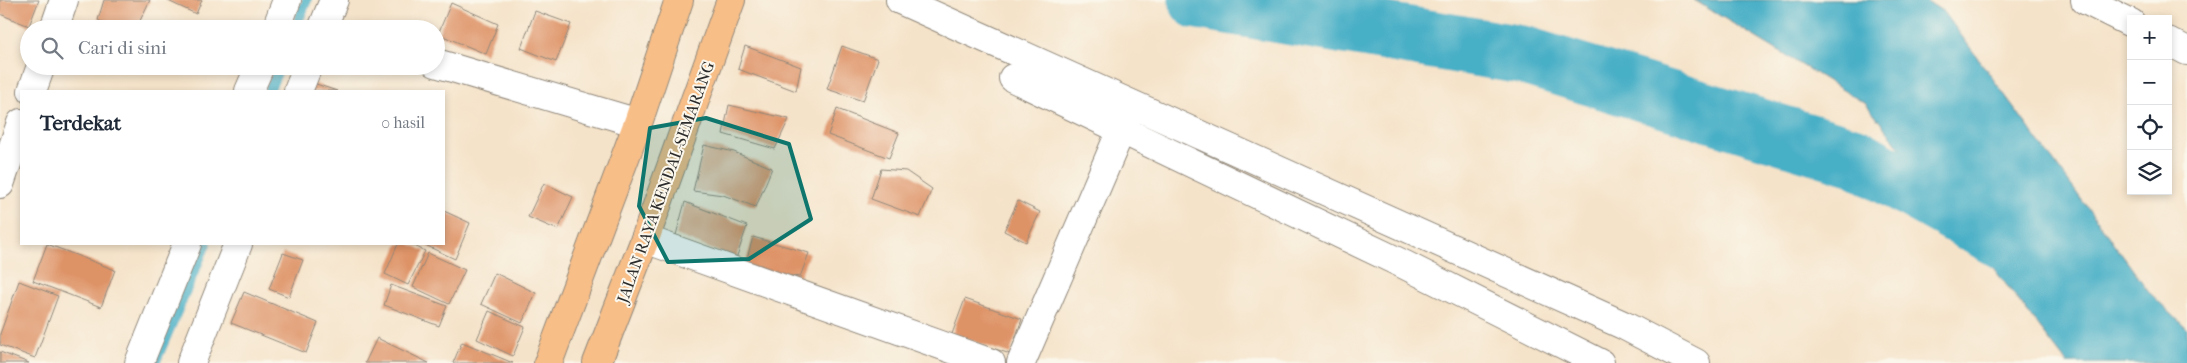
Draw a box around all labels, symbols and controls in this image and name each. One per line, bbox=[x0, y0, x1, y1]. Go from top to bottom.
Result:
map controls bbox=[2127, 15, 2172, 195]
button: + bbox=[2127, 15, 2172, 60]
search box bbox=[20, 20, 445, 75]
icon: search bbox=[38, 34, 66, 62]
text: Cari di sini bbox=[78, 37, 167, 59]
street label: JALAN RAYA KENDAL-SEMARANG bbox=[612, 59, 718, 307]
button: − bbox=[2127, 60, 2172, 105]
button: locate bbox=[2127, 105, 2172, 150]
text: Terdekat bbox=[40, 111, 121, 135]
text: 0 hasil bbox=[381, 113, 425, 132]
button: layers bbox=[2127, 150, 2172, 195]

